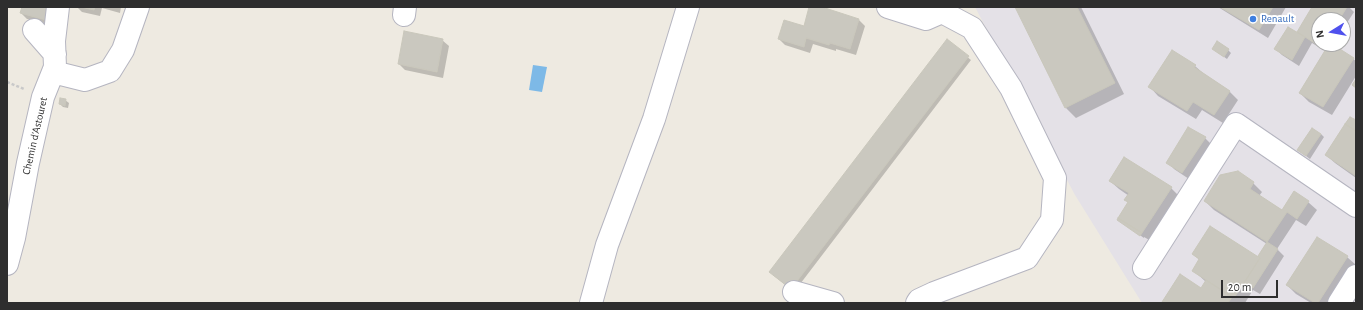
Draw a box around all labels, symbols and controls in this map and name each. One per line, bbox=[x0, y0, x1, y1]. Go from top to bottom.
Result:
place label: Renault bbox=[1261, 12, 1294, 26]
north arrow bbox=[1311, 12, 1351, 52]
marker: Renault bbox=[1248, 14, 1258, 24]
text: N bbox=[1314, 29, 1326, 39]
street label: Chemin d'Astouret bbox=[20, 96, 50, 176]
scale bar bbox=[1223, 272, 1280, 298]
text: 20 m bbox=[1228, 281, 1251, 293]

